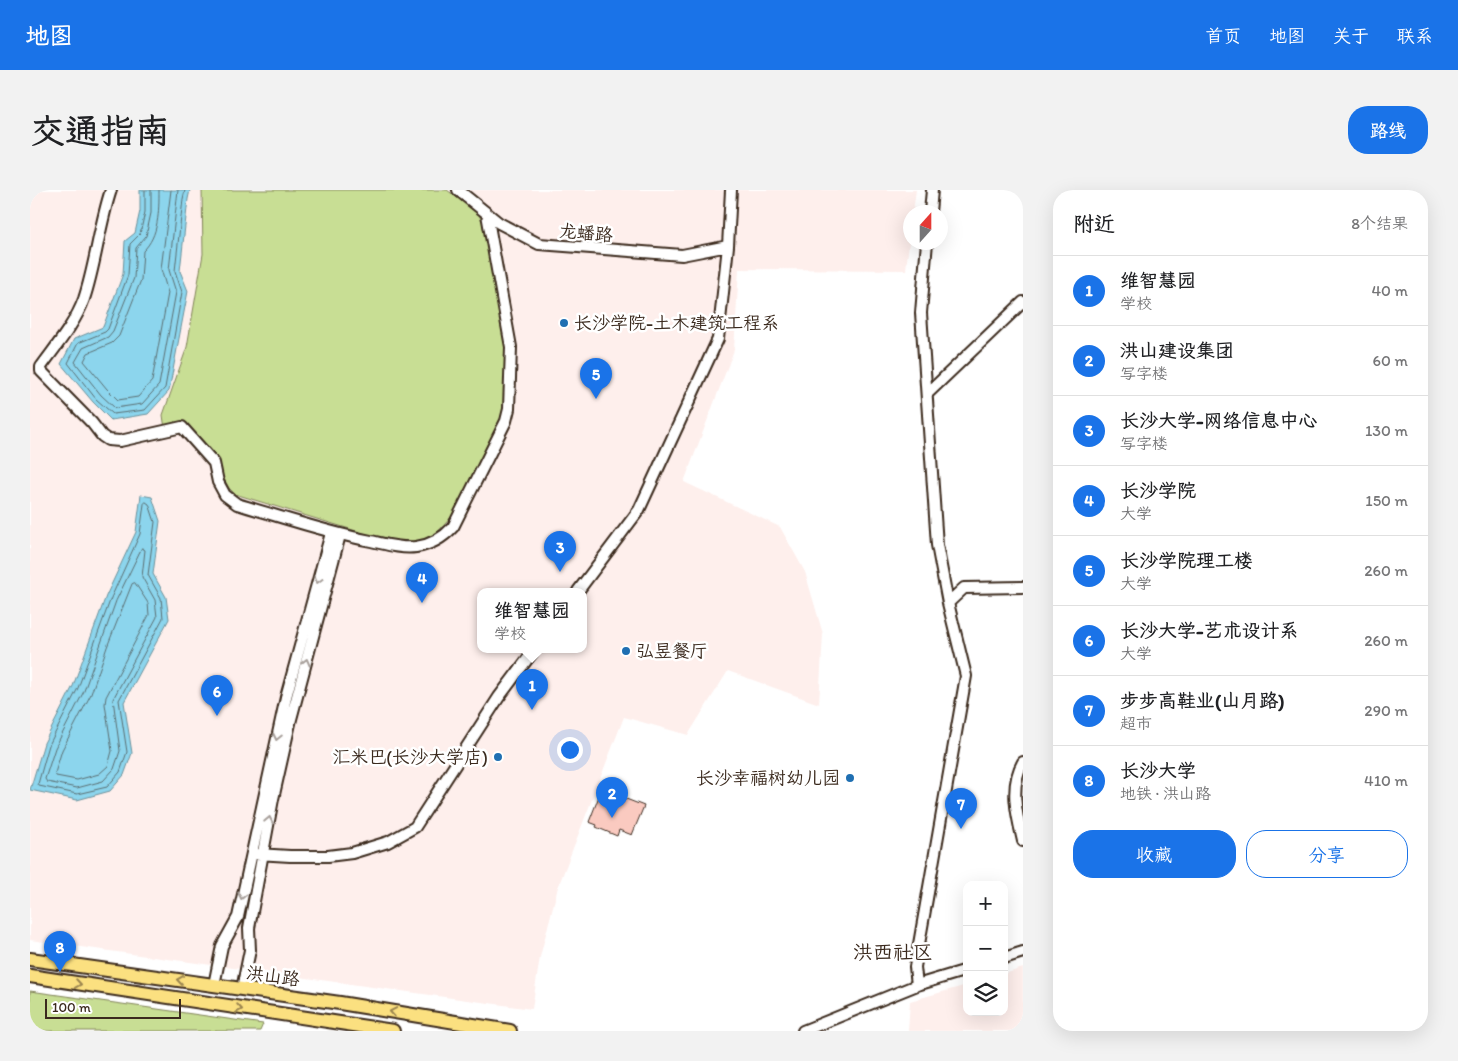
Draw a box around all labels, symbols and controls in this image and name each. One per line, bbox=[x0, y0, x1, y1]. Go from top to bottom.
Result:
text: 地图 bbox=[25, 21, 73, 50]
text: 首页 bbox=[1205, 25, 1241, 47]
text: 地图 bbox=[1269, 25, 1305, 47]
text: 关于 bbox=[1333, 25, 1369, 47]
text: 联系 bbox=[1397, 25, 1433, 47]
button: 路线 bbox=[1348, 106, 1428, 154]
text: 交通指南 bbox=[30, 110, 170, 152]
north arrow bbox=[903, 205, 948, 250]
text: 附近 bbox=[1073, 211, 1115, 236]
text: 8个结果 bbox=[1351, 214, 1408, 233]
street label: 龙蟠路 bbox=[558, 220, 614, 246]
text: 维智慧园 bbox=[1120, 269, 1196, 292]
text: 1 bbox=[1085, 281, 1093, 300]
text: 40 m bbox=[1371, 281, 1408, 300]
text: 学校 bbox=[1120, 294, 1152, 313]
place label: 长沙学院-土木建筑工程系 bbox=[574, 312, 779, 334]
marker: 长沙学院-土木建筑工程系 bbox=[558, 317, 570, 329]
text: 洪山建设集团 bbox=[1120, 339, 1234, 362]
text: 2 bbox=[1085, 351, 1093, 370]
text: 60 m bbox=[1373, 351, 1408, 370]
pin: 5 bbox=[580, 358, 612, 399]
text: 写字楼 bbox=[1120, 364, 1168, 383]
text: 长沙大学-网络信息中心 bbox=[1120, 409, 1318, 432]
text: 3 bbox=[1085, 421, 1093, 440]
text: 130 m bbox=[1365, 421, 1408, 440]
text: 写字楼 bbox=[1120, 434, 1168, 453]
text: 长沙学院 bbox=[1120, 479, 1196, 502]
text: 4 bbox=[1084, 491, 1094, 510]
text: 150 m bbox=[1365, 491, 1408, 510]
text: 大学 bbox=[1120, 504, 1152, 523]
pin: 3 bbox=[544, 531, 576, 572]
text: 长沙学院理工楼 bbox=[1120, 549, 1253, 572]
text: 5 bbox=[1085, 561, 1093, 580]
text: 260 m bbox=[1364, 561, 1408, 580]
pin: 4 bbox=[406, 562, 438, 603]
text: 大学 bbox=[1120, 574, 1152, 593]
one-way arrow bbox=[313, 575, 324, 584]
popup bbox=[477, 588, 587, 653]
text: 维智慧园 bbox=[494, 599, 570, 622]
text: 长沙大学-艺术设计系 bbox=[1120, 619, 1299, 642]
text: 学校 bbox=[494, 624, 526, 643]
text: 6 bbox=[1085, 631, 1093, 650]
text: 260 m bbox=[1364, 631, 1408, 650]
place label: 弘昱餐厅 bbox=[636, 640, 708, 662]
text: 大学 bbox=[1120, 644, 1152, 663]
marker: 弘昱餐厅 bbox=[620, 645, 632, 657]
one-way arrow bbox=[300, 658, 311, 667]
pin: 1 bbox=[516, 669, 548, 710]
pin: 6 bbox=[201, 675, 233, 716]
text: 步步高鞋业(山月路) bbox=[1120, 689, 1284, 712]
text: 7 bbox=[1085, 701, 1093, 720]
text: 290 m bbox=[1364, 701, 1408, 720]
text: 超市 bbox=[1120, 714, 1152, 733]
one-way arrow bbox=[272, 732, 283, 741]
your location bbox=[557, 737, 583, 763]
place label: 汇米巴(长沙大学店) bbox=[332, 746, 488, 768]
marker: 汇米巴(长沙大学店) bbox=[492, 751, 504, 763]
text: 长沙大学 bbox=[1120, 759, 1196, 782]
place label: 长沙幸福树幼儿园 bbox=[696, 767, 840, 789]
text: 8 bbox=[1085, 771, 1093, 790]
text: 410 m bbox=[1364, 771, 1408, 790]
marker: 长沙幸福树幼儿园 bbox=[844, 772, 856, 784]
pin: 2 bbox=[596, 777, 628, 818]
text: 地铁 · 洪山路 bbox=[1120, 784, 1211, 803]
pin: 7 bbox=[945, 788, 977, 829]
one-way arrow bbox=[264, 816, 274, 825]
button: 收藏 bbox=[1073, 830, 1236, 878]
button: 分享 bbox=[1246, 830, 1408, 878]
map controls bbox=[963, 881, 1008, 1016]
button: + bbox=[963, 881, 1008, 926]
one-way arrow bbox=[237, 891, 248, 900]
button: − bbox=[963, 926, 1008, 971]
pin: 8 bbox=[44, 931, 76, 972]
district label: 洪西社区 bbox=[853, 940, 933, 964]
street label: 洪山路 bbox=[245, 961, 301, 991]
button: layers bbox=[963, 971, 1008, 1016]
one-way arrow bbox=[176, 975, 184, 986]
one-way arrow bbox=[74, 978, 83, 988]
scale bar bbox=[45, 996, 181, 1019]
text: 100 m bbox=[52, 999, 91, 1016]
one-way arrow bbox=[234, 1003, 243, 1013]
one-way arrow bbox=[389, 1008, 397, 1018]

